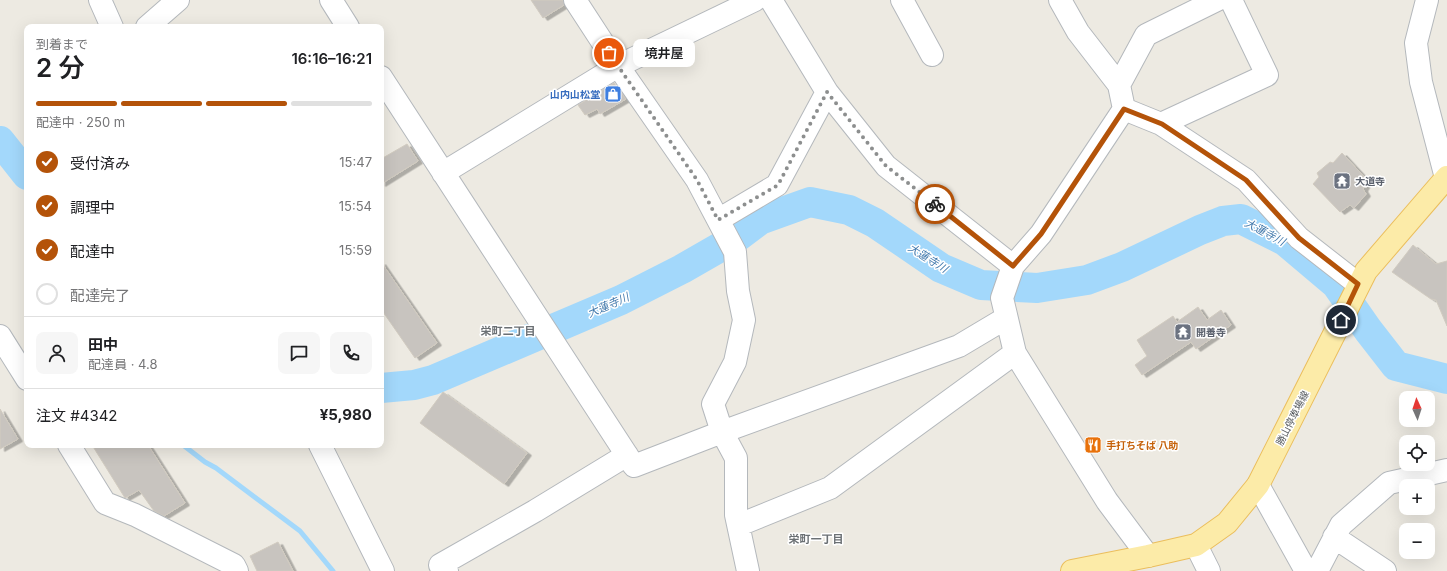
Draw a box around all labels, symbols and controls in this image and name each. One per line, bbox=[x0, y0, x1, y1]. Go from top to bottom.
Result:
text: 到着まで bbox=[36, 36, 88, 52]
pin bbox=[592, 36, 626, 70]
callout: 境井屋 bbox=[633, 39, 695, 67]
icon: bag bbox=[598, 42, 620, 64]
text: 境井屋 bbox=[644, 45, 684, 61]
text: 16:16–16:21 bbox=[291, 49, 372, 68]
text: 2 分 bbox=[36, 52, 85, 83]
shop icon: 山内山松堂 bbox=[603, 84, 623, 104]
place label: 山内山松堂 bbox=[550, 88, 600, 100]
text: 配達中 · 250 m bbox=[36, 114, 125, 130]
icon: check bbox=[36, 151, 58, 173]
text: 受付済み bbox=[70, 154, 130, 173]
text: 15:47 bbox=[339, 154, 372, 170]
temple icon: 大道寺 bbox=[1332, 171, 1352, 191]
place label: 大道寺 bbox=[1355, 175, 1385, 187]
courier bbox=[915, 184, 955, 224]
icon: bike bbox=[924, 193, 946, 215]
icon: check bbox=[36, 195, 58, 217]
text: 調理中 bbox=[70, 198, 115, 217]
text: 15:54 bbox=[339, 198, 372, 214]
water label: 大蓮寺川 bbox=[1242, 215, 1289, 249]
icon: check bbox=[36, 239, 58, 261]
water label: 大蓮寺川 bbox=[906, 240, 951, 276]
text: 配達中 bbox=[70, 242, 115, 261]
text: 15:59 bbox=[339, 242, 372, 258]
text: 配達完了 bbox=[70, 286, 130, 305]
water label: 大蓮寺川 bbox=[585, 289, 632, 320]
pin bbox=[1324, 303, 1358, 337]
icon: home bbox=[1330, 309, 1352, 331]
temple icon: 開善寺 bbox=[1173, 322, 1193, 342]
district label: 栄町二丁目 bbox=[481, 324, 536, 338]
place label: 開善寺 bbox=[1196, 326, 1226, 338]
button: person bbox=[36, 332, 78, 374]
button: chat bbox=[278, 332, 320, 374]
button: phone bbox=[330, 332, 372, 374]
text: 田中 bbox=[88, 335, 118, 354]
text: 配達員 · 4.8 bbox=[88, 356, 158, 372]
street label: 勝山停車場線 bbox=[1273, 389, 1311, 447]
north arrow bbox=[1399, 391, 1435, 427]
map controls bbox=[1399, 391, 1435, 559]
text: ¥5,980 bbox=[320, 405, 372, 424]
text: 注文 #4342 bbox=[36, 406, 118, 425]
restaurant icon: 手打ちそば 八助 bbox=[1083, 435, 1103, 455]
button: locate bbox=[1399, 435, 1435, 471]
place label: 手打ちそば 八助 bbox=[1106, 439, 1178, 451]
button: + bbox=[1399, 479, 1435, 515]
button: − bbox=[1399, 523, 1435, 559]
district label: 栄町一丁目 bbox=[789, 532, 844, 546]

